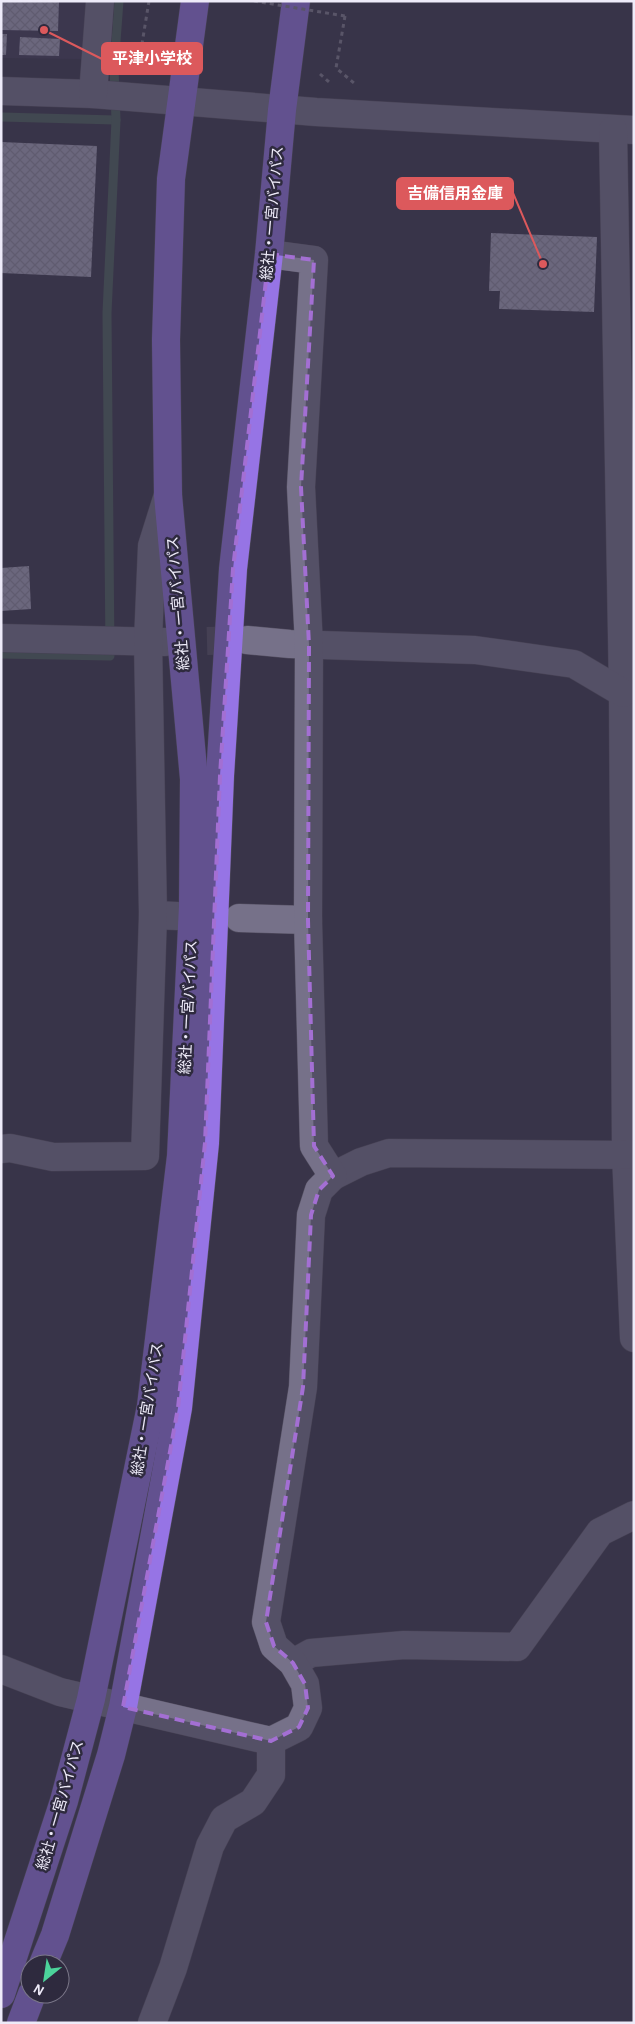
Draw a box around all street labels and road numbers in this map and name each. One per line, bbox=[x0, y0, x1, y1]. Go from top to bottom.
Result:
street label: 総社・一宮バイパス bbox=[258, 145, 286, 281]
street label: 総社・一宮バイパス bbox=[164, 535, 192, 671]
street label: 総社・一宮バイパス bbox=[176, 939, 200, 1075]
street label: 総社・一宮バイパス bbox=[129, 1341, 165, 1477]
street label: 総社・一宮バイパス bbox=[34, 1738, 86, 1872]

